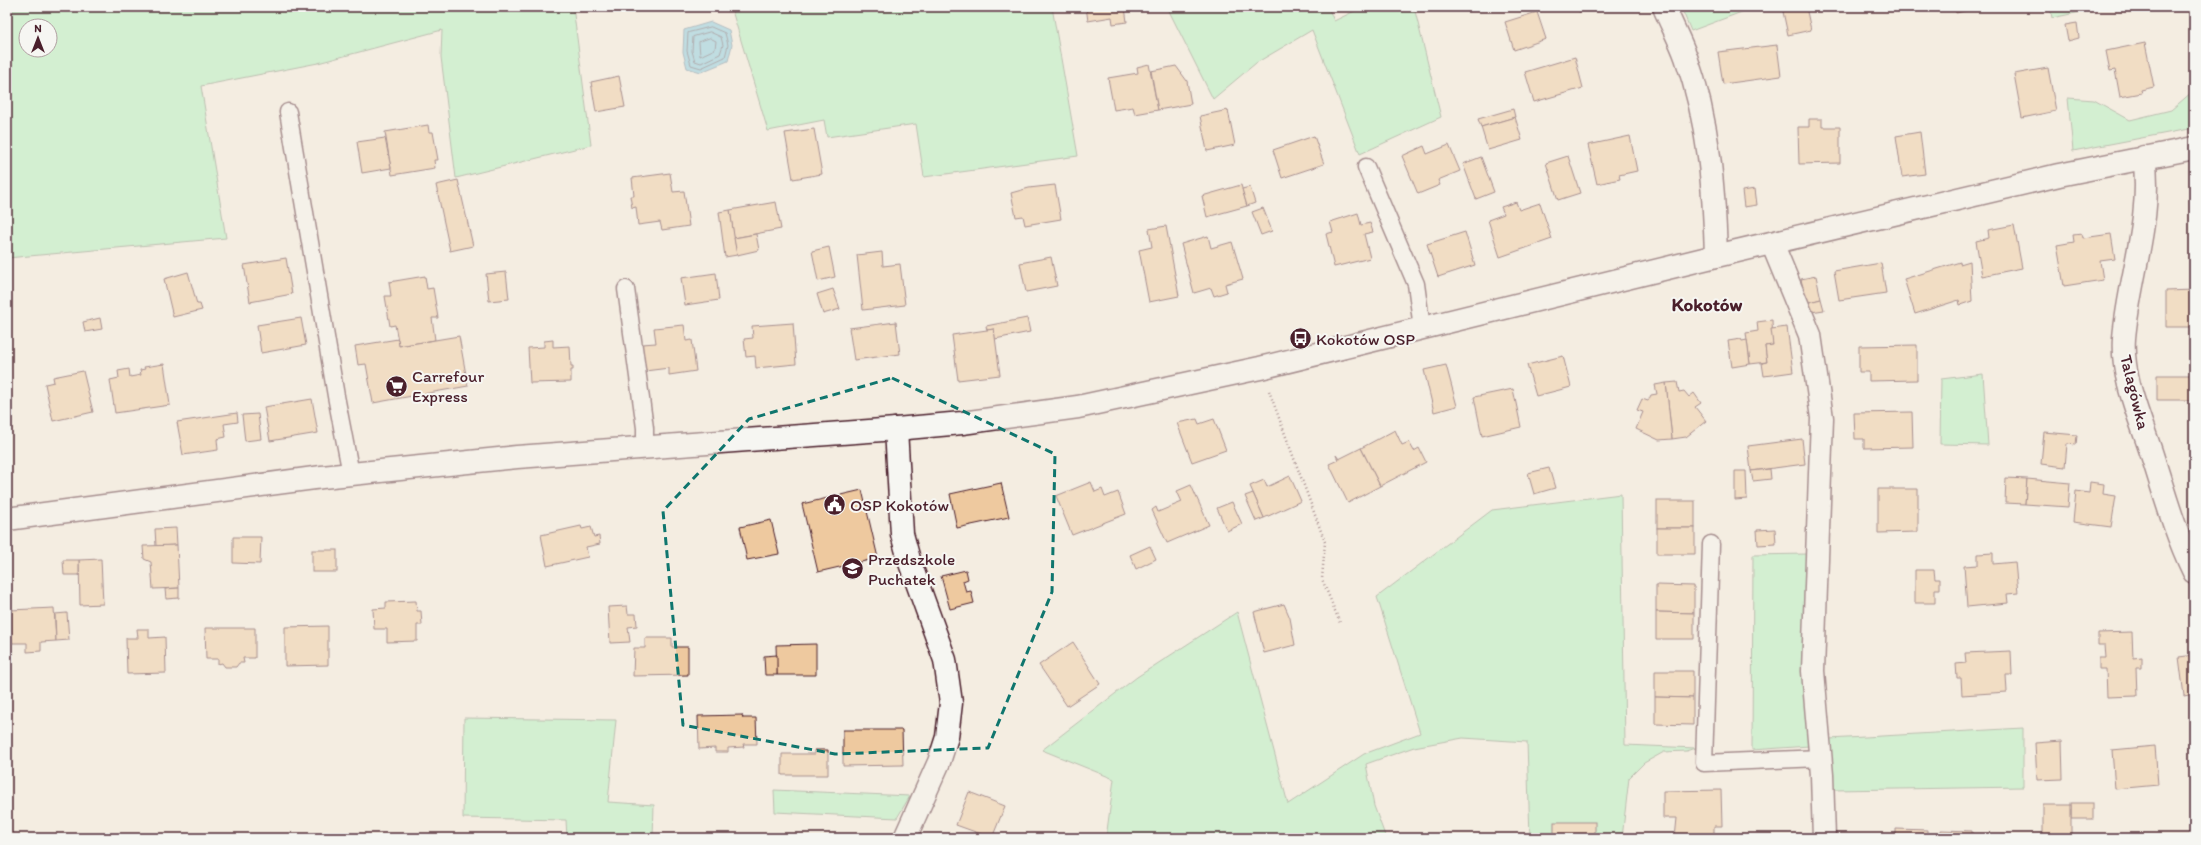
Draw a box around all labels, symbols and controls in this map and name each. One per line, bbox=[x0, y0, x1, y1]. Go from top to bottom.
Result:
north arrow bbox=[18, 18, 58, 58]
text: N bbox=[34, 22, 42, 35]
district label: Kokotów bbox=[1671, 293, 1743, 316]
bus stop icon: Kokotów OSP bbox=[1287, 326, 1313, 352]
place label: Kokotów OSP bbox=[1316, 329, 1415, 349]
street label: Talagówka bbox=[2116, 353, 2154, 432]
place label: Carrefour Express bbox=[412, 366, 485, 406]
supermarket icon: Carrefour Express bbox=[383, 373, 409, 399]
public building icon: OSP Kokotów bbox=[821, 492, 847, 518]
place label: OSP Kokotów bbox=[850, 495, 949, 515]
place label: Przedszkole Puchatek bbox=[868, 549, 955, 589]
school or university icon: Przedszkole Puchatek bbox=[840, 556, 866, 582]

